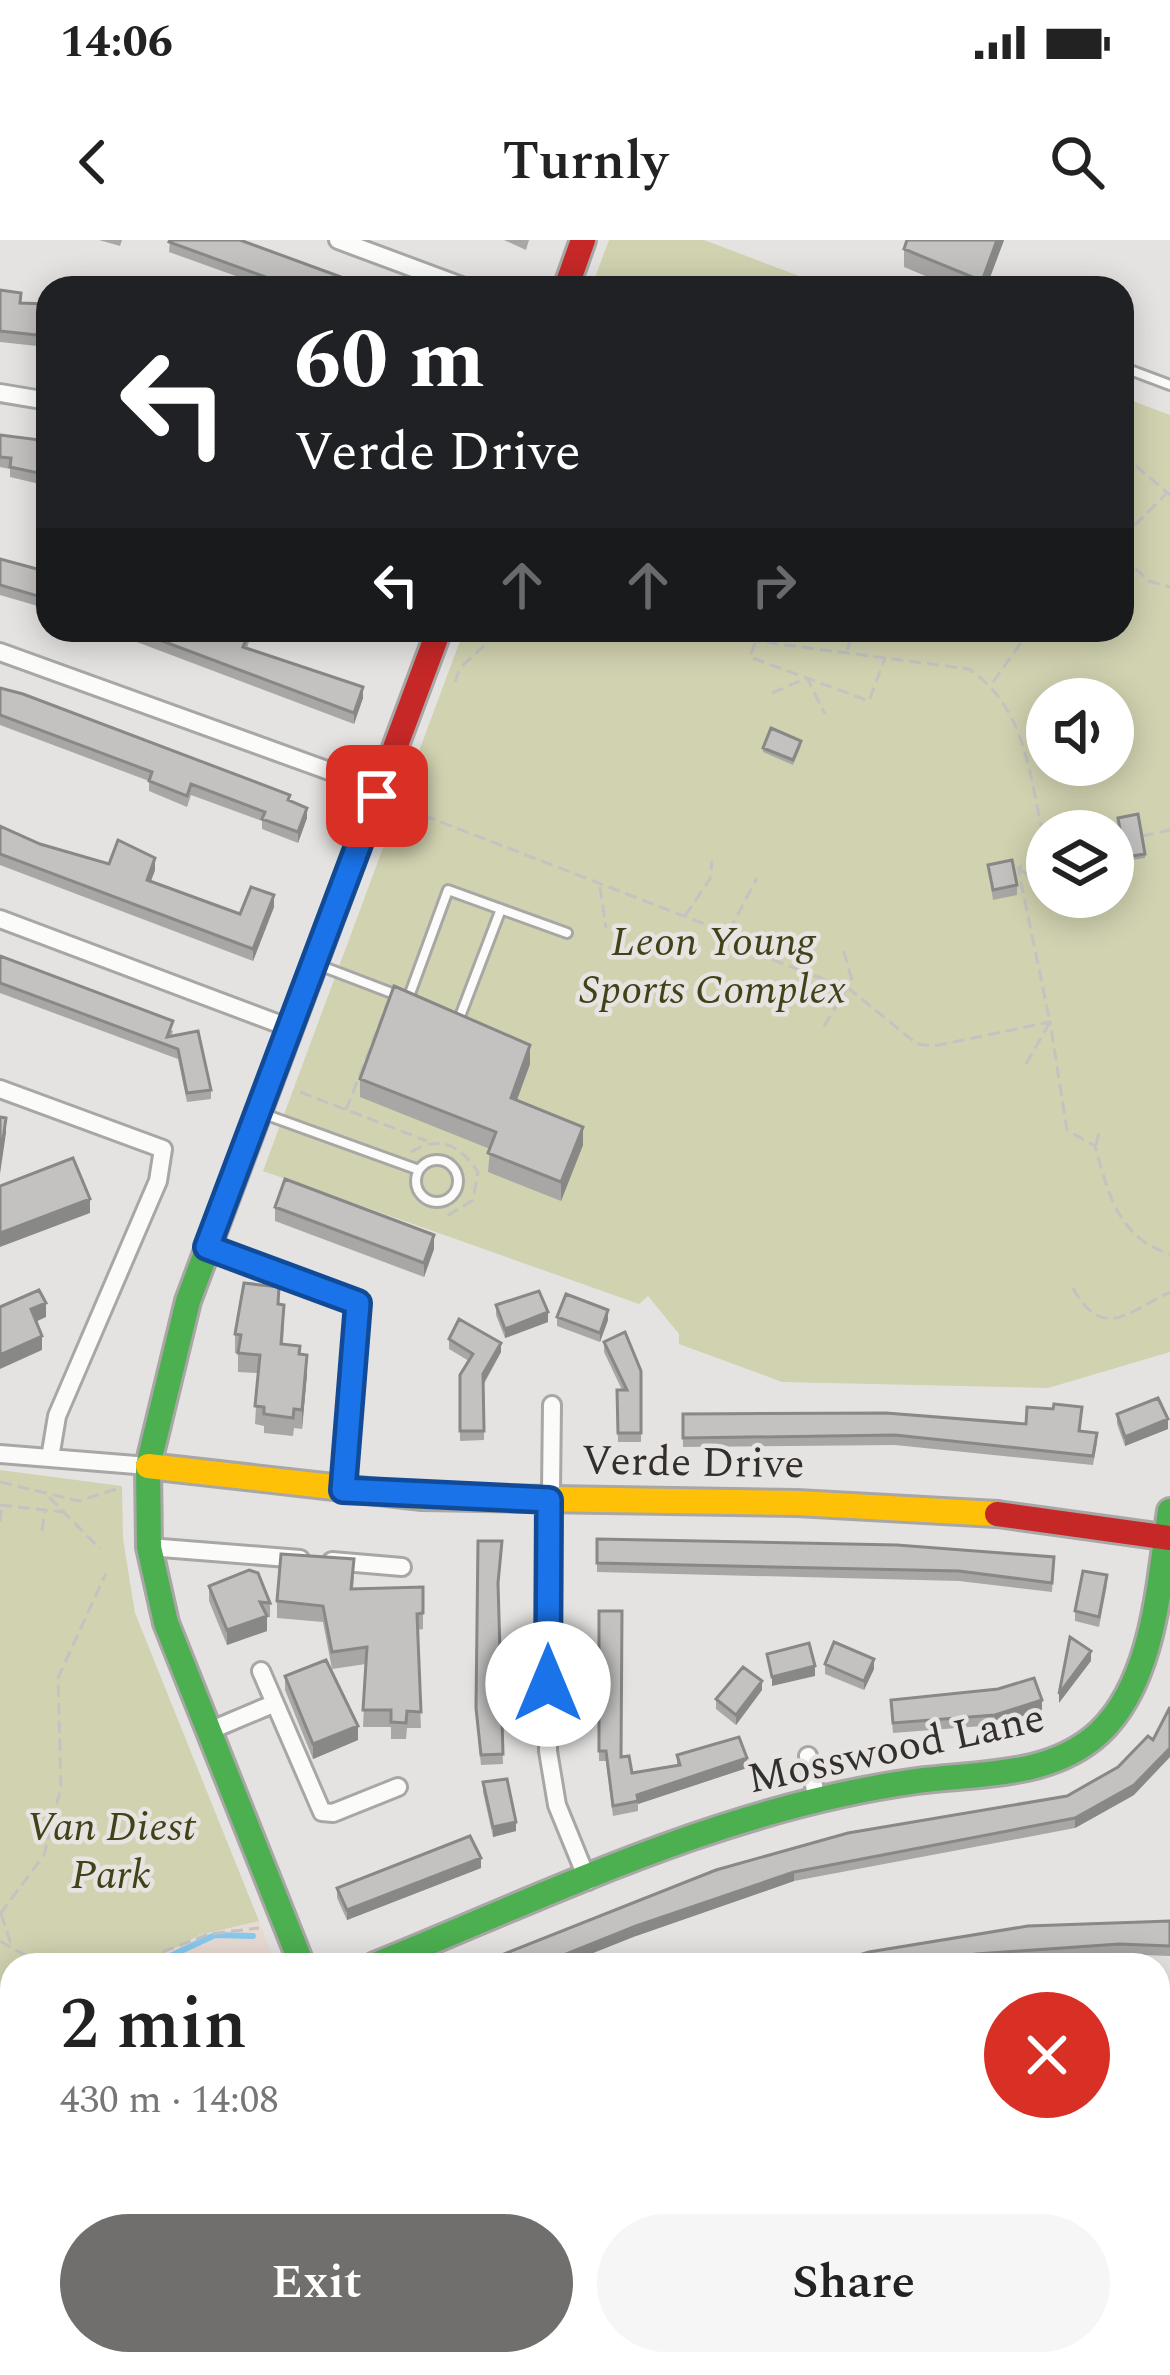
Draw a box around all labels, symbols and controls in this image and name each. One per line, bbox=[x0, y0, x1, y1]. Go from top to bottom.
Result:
text: 14:06 bbox=[60, 8, 173, 77]
text: Turnly bbox=[502, 121, 668, 203]
icon: back bbox=[60, 129, 126, 195]
icon: search bbox=[1044, 129, 1110, 195]
text: 60 m bbox=[294, 297, 485, 425]
icon: left bbox=[96, 324, 252, 480]
text: Verde Drive bbox=[294, 412, 581, 494]
icon: left bbox=[363, 552, 429, 618]
icon: ahead bbox=[489, 552, 555, 618]
icon: ahead bbox=[615, 552, 681, 618]
icon: right bbox=[741, 552, 807, 618]
map controls bbox=[1026, 678, 1134, 918]
button: sound bbox=[1026, 678, 1134, 786]
pin bbox=[326, 745, 428, 847]
icon: arrive bbox=[344, 763, 410, 829]
button: layers bbox=[1026, 810, 1134, 918]
park label: Leon Young Sports Complex bbox=[580, 911, 846, 1022]
street label: Verde Drive bbox=[581, 1430, 805, 1496]
position arrow bbox=[485, 1621, 611, 1747]
street label: Mosswood Lane bbox=[742, 1687, 1050, 1811]
park label: Van Diest Park bbox=[26, 1796, 196, 1907]
text: 2 min bbox=[60, 1971, 247, 2080]
button: close bbox=[984, 1992, 1110, 2118]
text: 430 m · 14:08 bbox=[60, 2071, 279, 2130]
button: Exit bbox=[60, 2214, 573, 2352]
button: Share bbox=[597, 2214, 1110, 2352]

